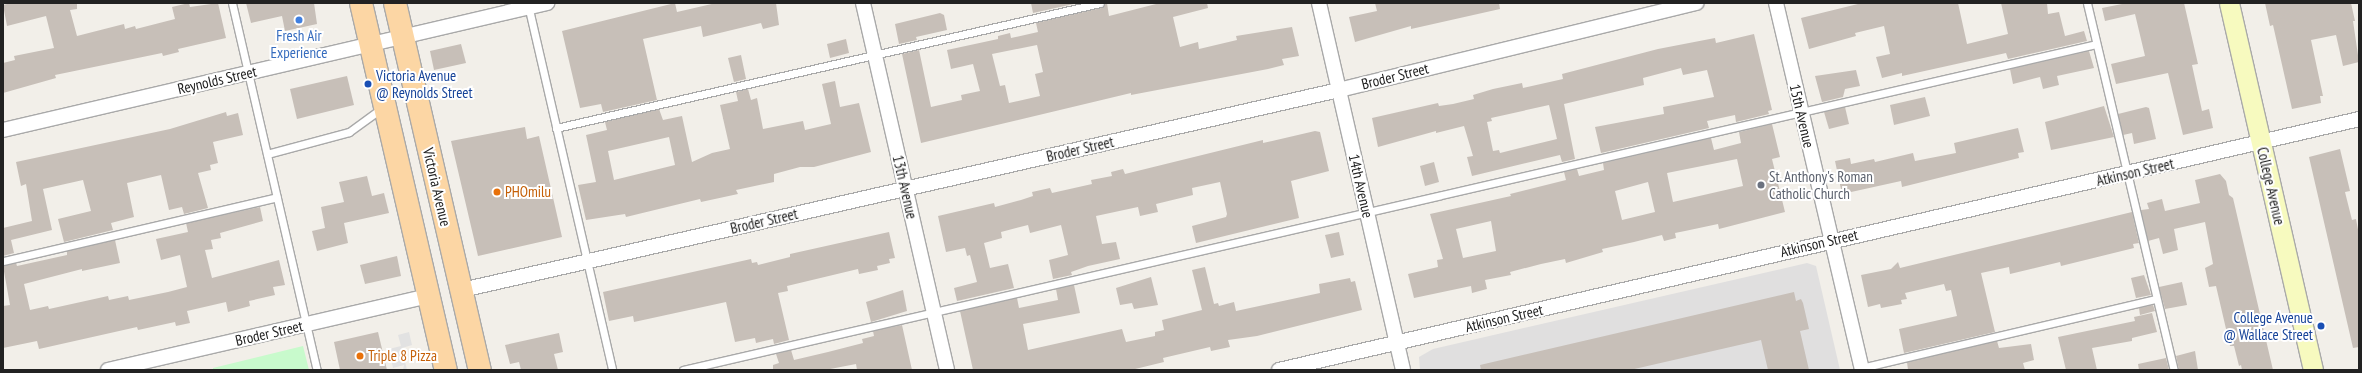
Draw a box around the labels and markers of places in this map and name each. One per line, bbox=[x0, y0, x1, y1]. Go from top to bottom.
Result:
marker: Fresh Air Experience bbox=[294, 15, 304, 25]
place label: Fresh Air Experience bbox=[271, 26, 327, 61]
place label: Victoria Avenue @ Reynolds Street bbox=[376, 66, 473, 101]
marker: Victoria Avenue @ Reynolds Street bbox=[363, 79, 373, 89]
place label: St. Anthony's Roman Catholic Church bbox=[1769, 167, 1874, 202]
marker: St. Anthony's Roman Catholic Church bbox=[1756, 180, 1766, 190]
place label: PHOmilu bbox=[505, 183, 551, 201]
marker: PHOmilu bbox=[492, 187, 502, 197]
place label: College Avenue @ Wallace Street bbox=[2223, 308, 2313, 343]
marker: College Avenue @ Wallace Street bbox=[2316, 321, 2326, 331]
place label: Triple 8 Pizza bbox=[368, 347, 437, 365]
marker: Triple 8 Pizza bbox=[355, 351, 365, 361]

